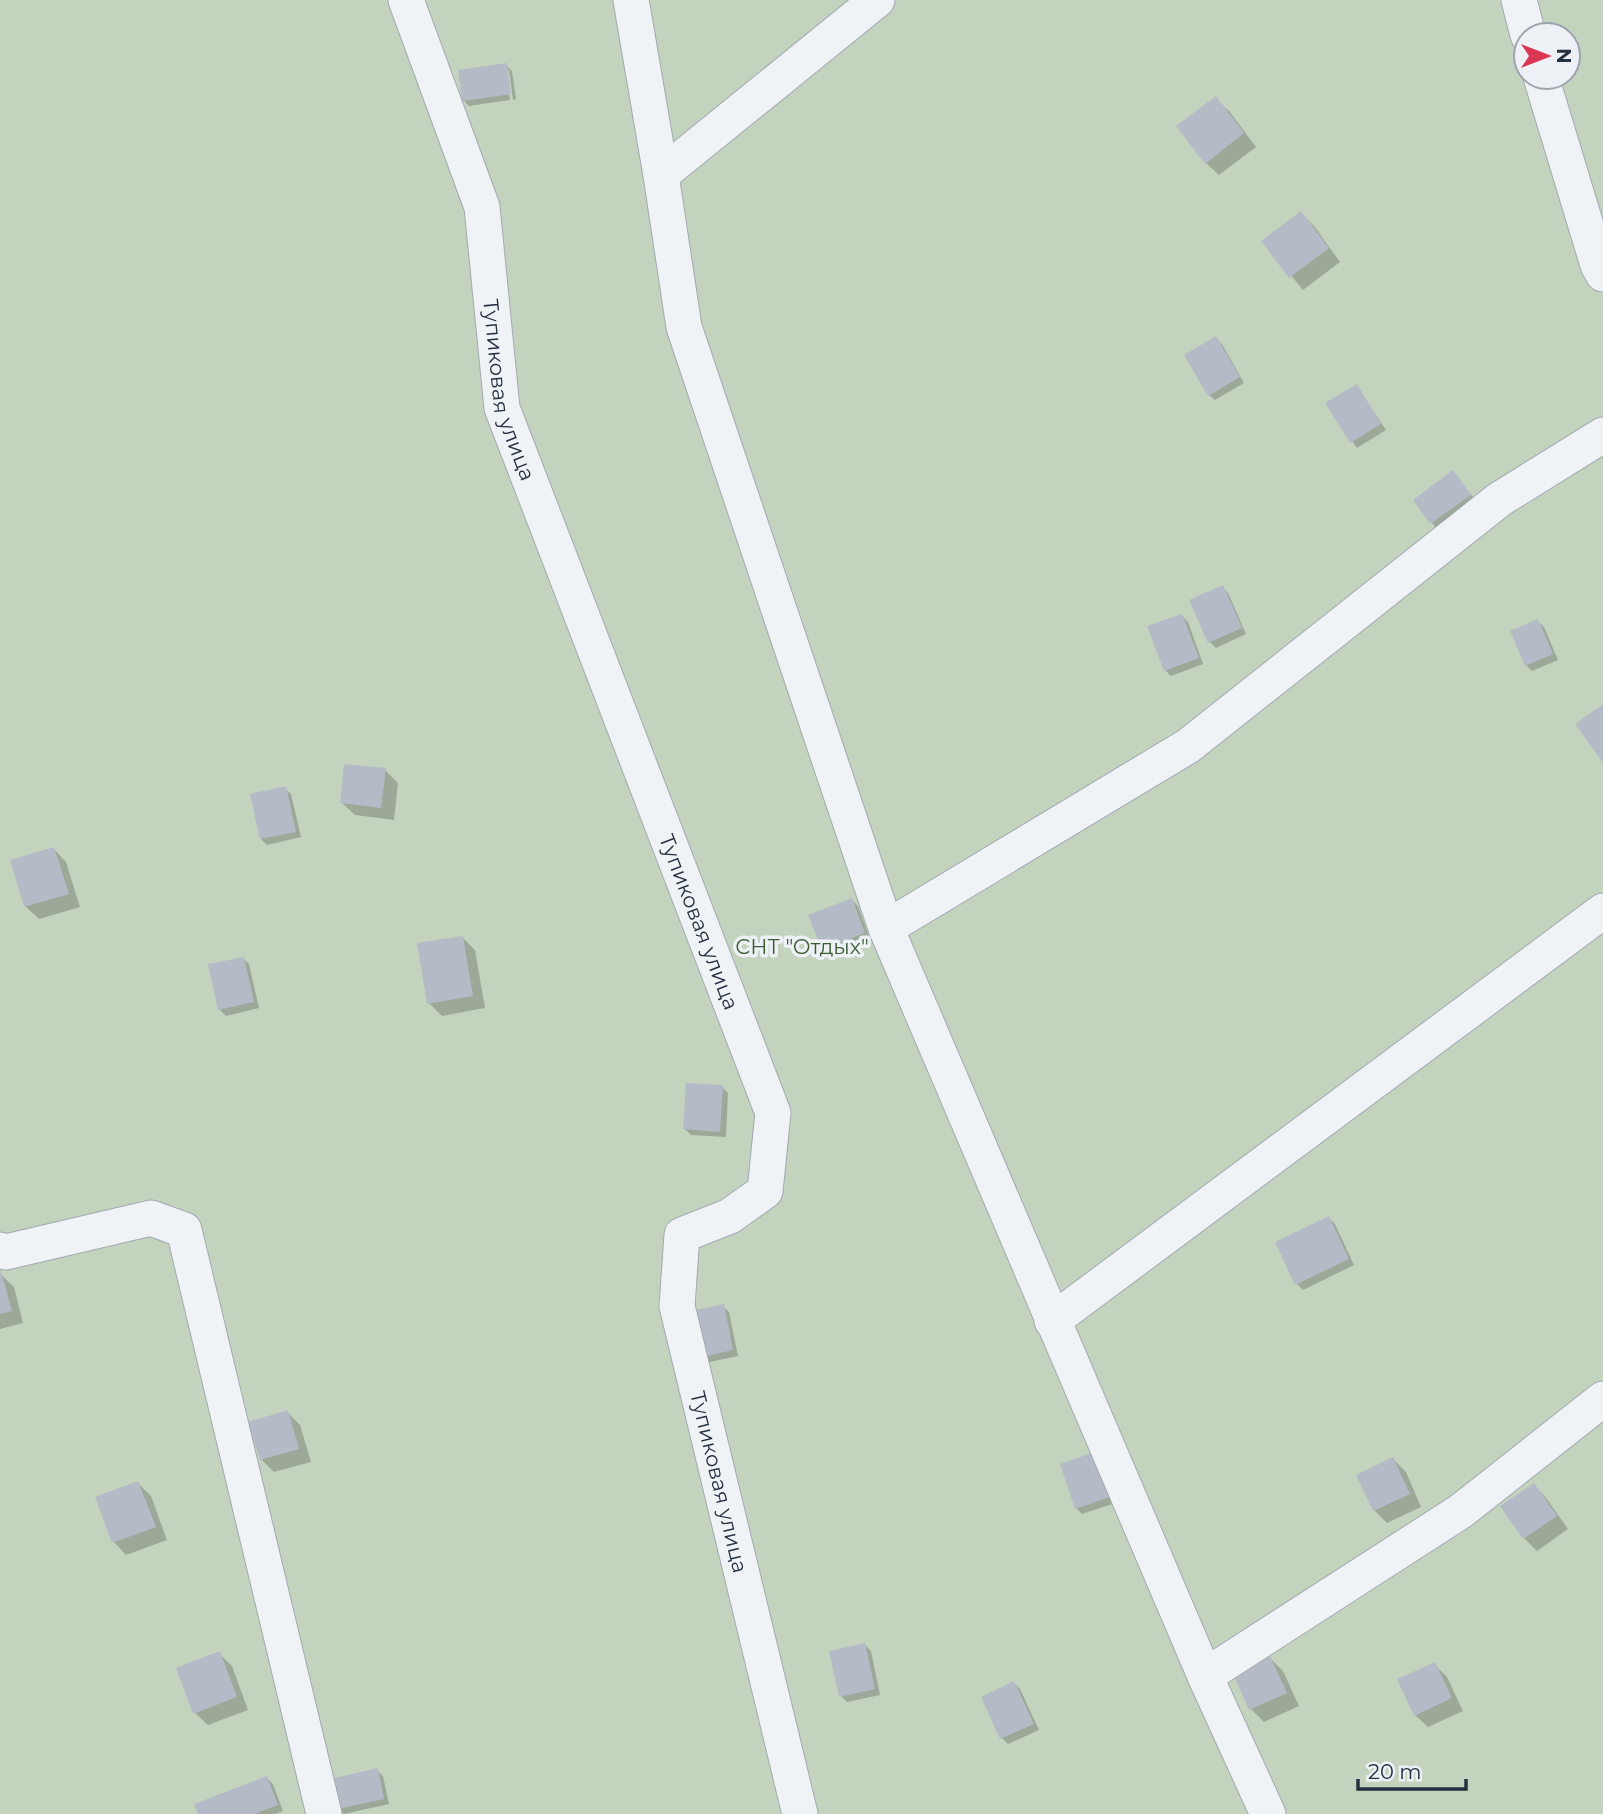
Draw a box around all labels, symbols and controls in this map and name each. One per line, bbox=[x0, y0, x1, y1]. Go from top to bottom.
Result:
north arrow bbox=[1512, 21, 1582, 91]
text: N bbox=[1552, 48, 1575, 64]
street label: Тупиковая улица bbox=[479, 298, 541, 484]
street label: Тупиковая улица bbox=[654, 831, 745, 1013]
park label: СНТ "Отдых" bbox=[735, 934, 869, 959]
street label: Тупиковая улица bbox=[686, 1389, 754, 1575]
scale bar bbox=[1358, 1748, 1466, 1792]
text: 20 m bbox=[1368, 1759, 1422, 1784]

